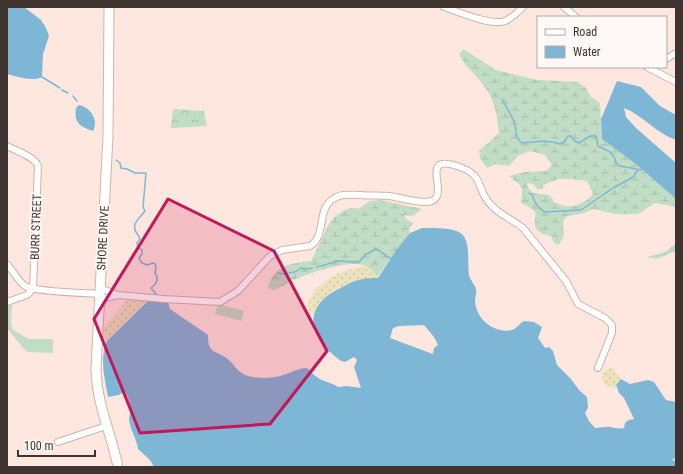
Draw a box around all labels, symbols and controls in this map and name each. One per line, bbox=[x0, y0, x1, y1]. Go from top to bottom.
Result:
legend bbox=[537, 16, 667, 68]
text: Road bbox=[573, 25, 597, 39]
text: Water bbox=[573, 45, 601, 59]
street label: BURR STREET bbox=[28, 194, 44, 260]
street label: SHORE DRIVE bbox=[94, 205, 112, 271]
scale bar bbox=[18, 432, 95, 458]
text: 100 m bbox=[24, 439, 54, 453]

